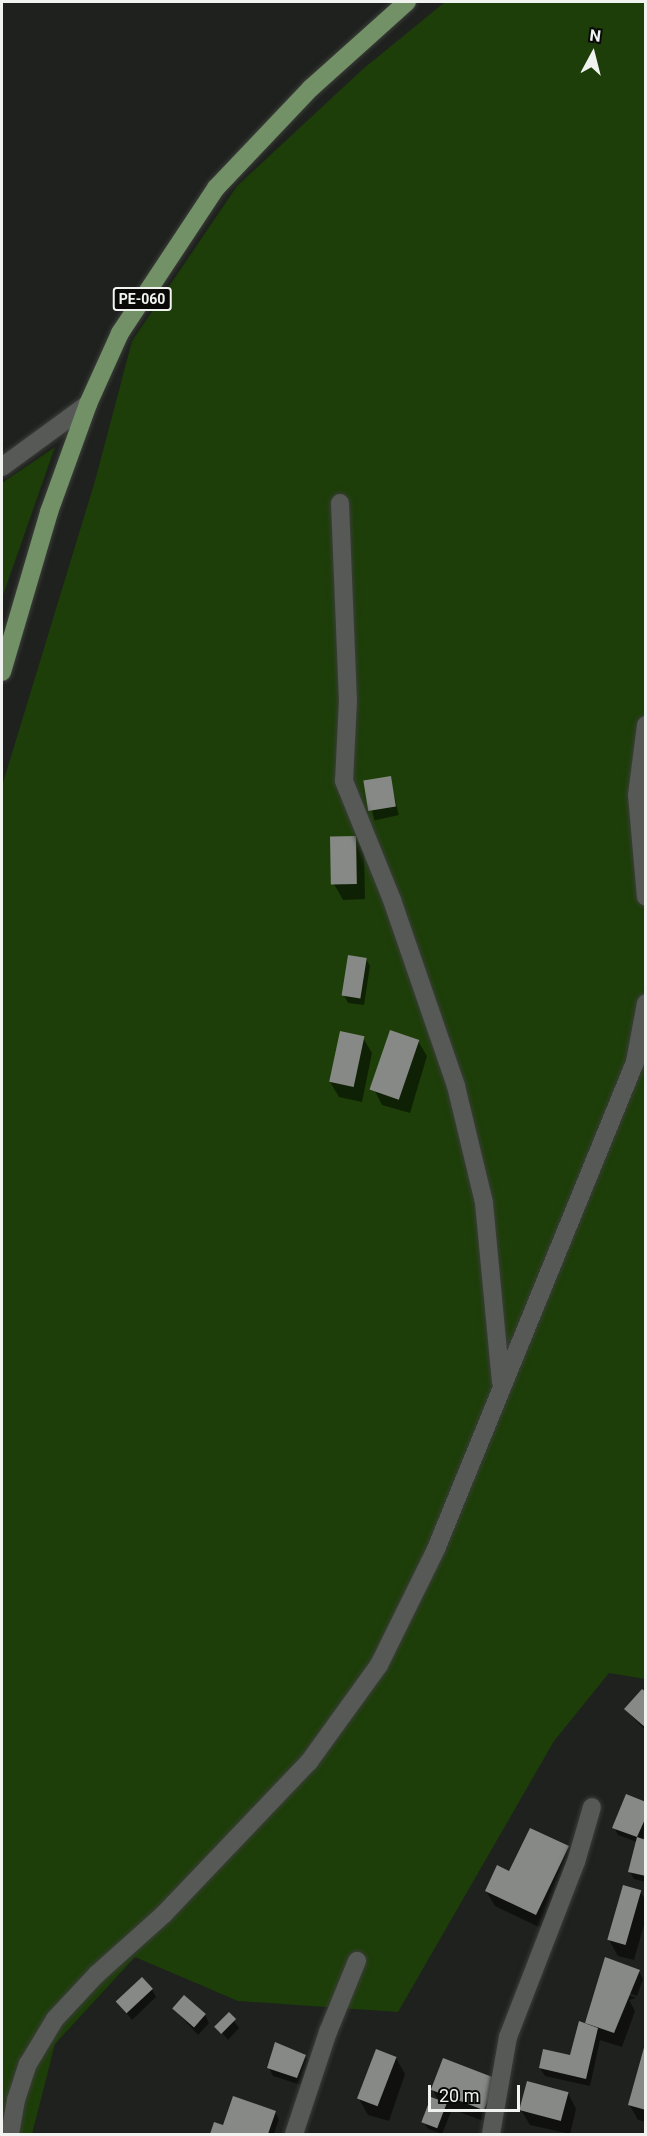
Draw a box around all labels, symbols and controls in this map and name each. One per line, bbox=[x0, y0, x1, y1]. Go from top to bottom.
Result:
north arrow bbox=[563, 24, 623, 84]
text: N bbox=[588, 26, 602, 46]
road number: PE-060 bbox=[112, 288, 172, 310]
scale bar bbox=[431, 2073, 522, 2111]
text: 20 m bbox=[439, 2085, 479, 2106]

